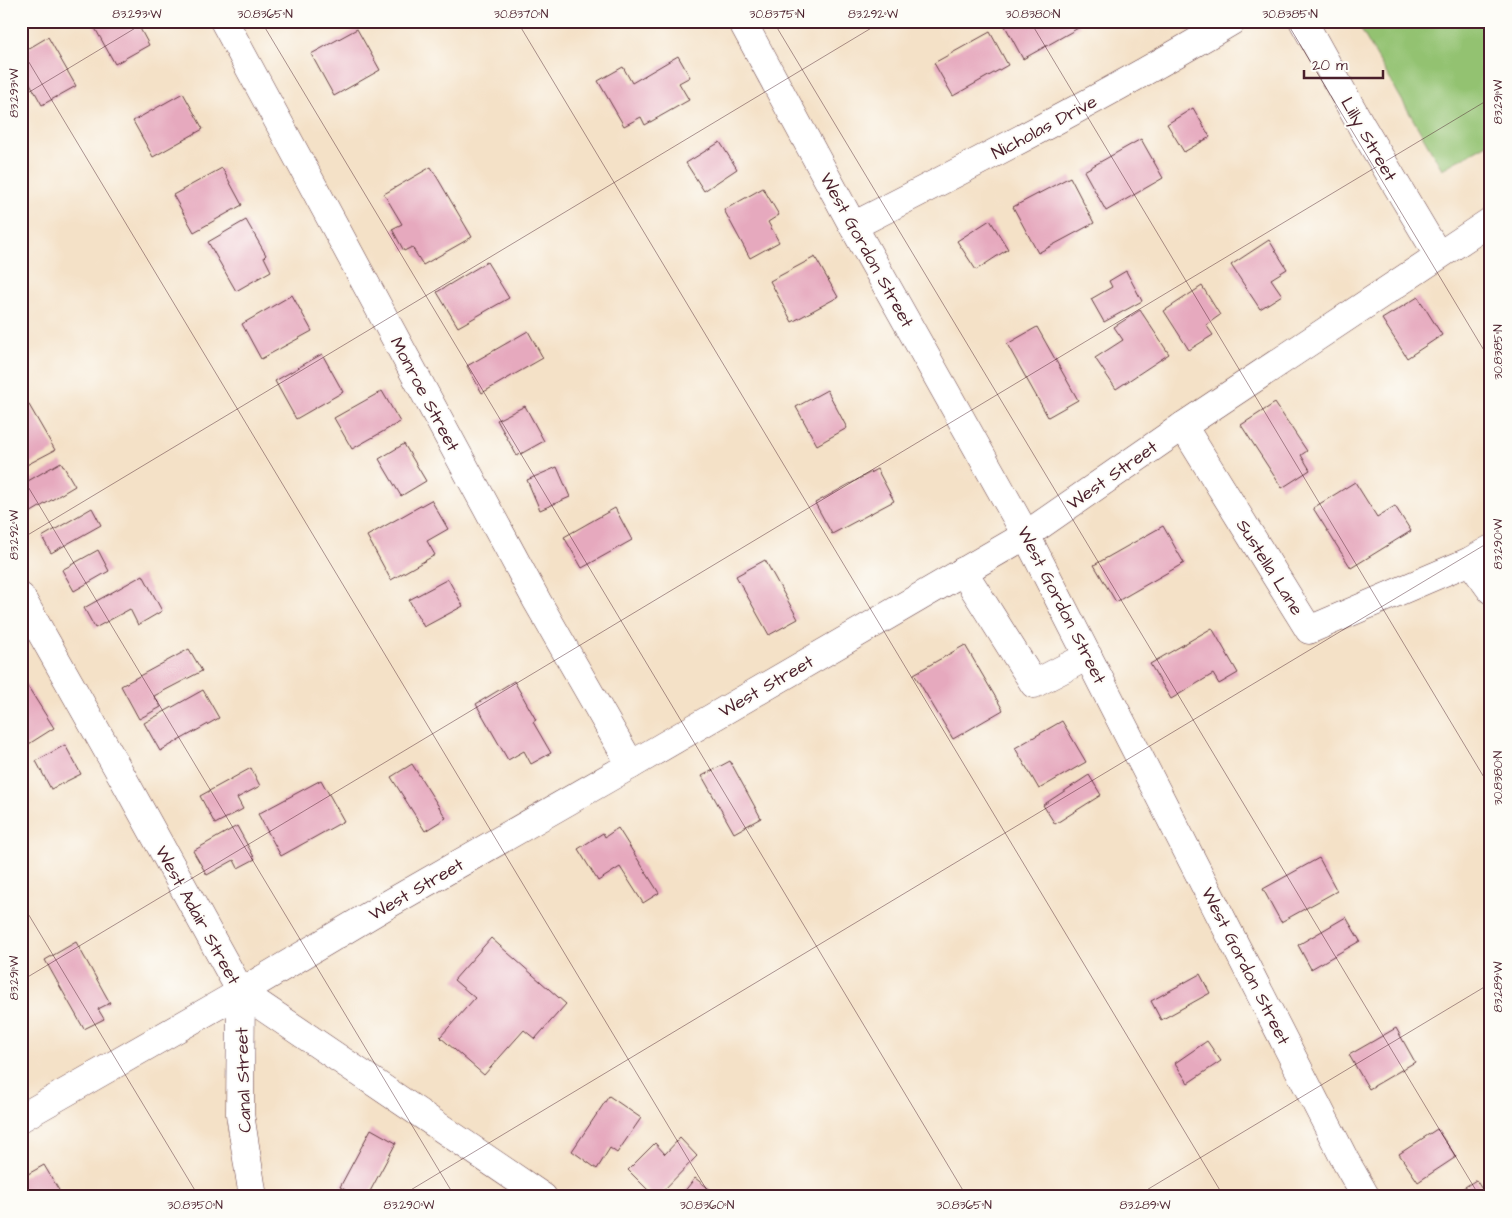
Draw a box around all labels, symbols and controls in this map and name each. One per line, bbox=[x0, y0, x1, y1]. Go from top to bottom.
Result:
text: 83.293°W bbox=[112, 6, 162, 23]
text: 30.8365°N bbox=[237, 6, 293, 23]
text: 30.8370°N bbox=[494, 6, 549, 23]
text: 30.8375°N bbox=[749, 6, 805, 23]
text: 83.292°W bbox=[848, 6, 899, 23]
text: 30.8380°N bbox=[1006, 6, 1061, 23]
text: 30.8385°N bbox=[1262, 6, 1318, 23]
scale bar bbox=[1304, 48, 1383, 80]
text: 20 m bbox=[1312, 55, 1348, 76]
text: 83.293°W bbox=[6, 68, 23, 118]
text: 83.291°W bbox=[1490, 79, 1507, 124]
street label: Nicholas Drive bbox=[987, 89, 1102, 166]
street label: Lilly Street bbox=[1334, 93, 1403, 187]
street label: West Gordon Street bbox=[814, 168, 920, 333]
text: 30.8385°N bbox=[1490, 324, 1507, 380]
street label: Monroe Street bbox=[384, 332, 466, 457]
street label: West Street bbox=[1062, 434, 1163, 516]
text: 83.292°W bbox=[6, 509, 23, 560]
street label: Sustella Lane bbox=[1230, 514, 1309, 620]
text: 83.290°W bbox=[1490, 518, 1507, 569]
street label: West Gordon Street bbox=[1011, 522, 1112, 689]
street label: West Street bbox=[714, 649, 819, 724]
text: 30.8380°N bbox=[1490, 750, 1507, 805]
street label: West Adair Street bbox=[149, 841, 247, 990]
street label: West Street bbox=[364, 852, 469, 927]
street label: West Gordon Street bbox=[1195, 883, 1296, 1050]
text: 83.291°W bbox=[6, 955, 23, 1000]
text: 83.289°W bbox=[1490, 961, 1507, 1012]
street label: Canal Street bbox=[229, 1026, 258, 1133]
text: 30.8350°N bbox=[167, 1197, 223, 1214]
text: 83.290°W bbox=[384, 1197, 435, 1214]
text: 30.8360°N bbox=[680, 1197, 735, 1214]
text: 30.8365°N bbox=[936, 1197, 992, 1214]
text: 83.289°W bbox=[1120, 1197, 1171, 1214]

